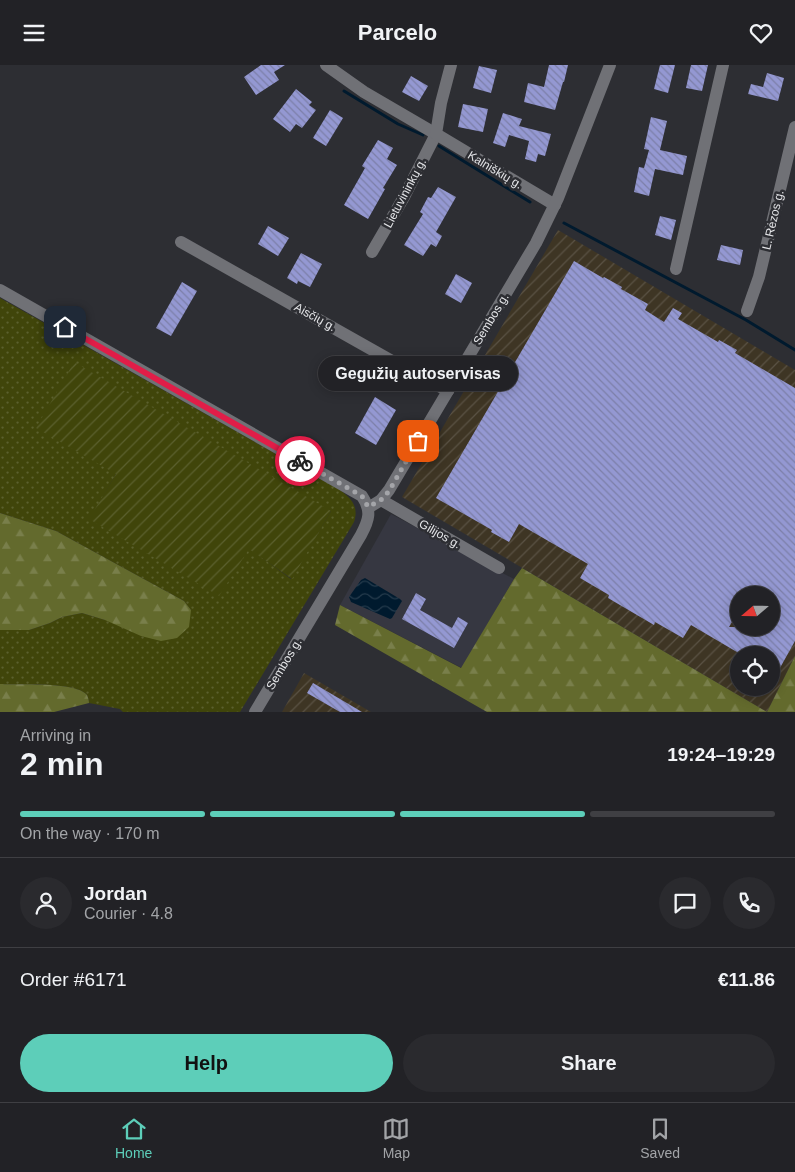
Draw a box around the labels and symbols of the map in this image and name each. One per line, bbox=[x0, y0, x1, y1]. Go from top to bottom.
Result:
street label: Kalniškių g. bbox=[465, 148, 525, 192]
street label: Lietuvininkų g. bbox=[381, 156, 429, 230]
street label: L. Rėzos g. bbox=[759, 189, 787, 251]
street label: Sembos g. bbox=[470, 291, 512, 347]
street label: Aisčių g. bbox=[292, 300, 338, 334]
pin bbox=[44, 306, 86, 348]
callout: Gegužių autoservisas bbox=[318, 356, 518, 391]
pin bbox=[397, 420, 439, 462]
courier bbox=[275, 436, 325, 486]
street label: Gilijos g. bbox=[417, 516, 463, 552]
north arrow bbox=[730, 586, 780, 636]
street label: Sembos g. bbox=[263, 636, 305, 692]

